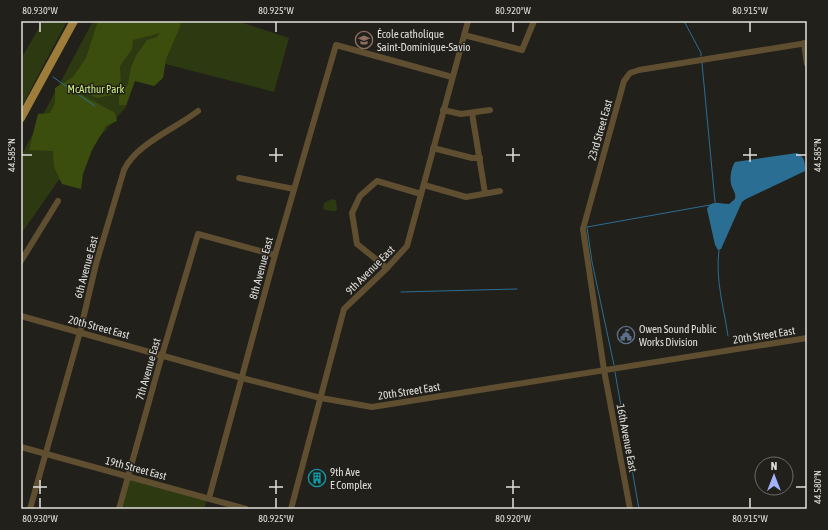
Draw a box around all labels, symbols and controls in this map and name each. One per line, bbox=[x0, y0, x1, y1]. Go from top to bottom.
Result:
text: 80.930°W bbox=[22, 5, 58, 16]
text: 80.925°W bbox=[258, 5, 294, 16]
text: 80.920°W bbox=[495, 5, 531, 16]
text: 80.915°W bbox=[732, 5, 768, 16]
place label: École catholique Saint-Dominique-Savio bbox=[377, 28, 470, 53]
school or university icon: École catholique Saint-Dominique-Savio bbox=[354, 30, 374, 50]
park label: McArthur Park bbox=[68, 83, 125, 95]
street label: 23rd Street East bbox=[586, 98, 614, 162]
text: 44.585°N bbox=[6, 138, 17, 172]
text: 44.585°N bbox=[812, 138, 823, 172]
street label: 6th Avenue East bbox=[72, 235, 100, 299]
street label: 8th Avenue East bbox=[247, 236, 275, 300]
street label: 9th Avenue East bbox=[343, 243, 397, 297]
street label: 20th Street East bbox=[67, 313, 131, 341]
place label: Owen Sound Public Works Division bbox=[639, 323, 717, 348]
street label: 20th Street East bbox=[732, 324, 796, 346]
public building icon: Owen Sound Public Works Division bbox=[616, 325, 636, 345]
street label: 7th Avenue East bbox=[133, 337, 163, 401]
street label: 20th Street East bbox=[377, 380, 441, 402]
street label: 16th Avenue East bbox=[615, 403, 639, 473]
street label: 19th Street East bbox=[104, 454, 168, 482]
north arrow bbox=[754, 456, 794, 496]
text: N bbox=[771, 460, 777, 472]
place label: 9th Ave E Complex bbox=[330, 466, 372, 491]
building icon: 9th Ave E Complex bbox=[307, 468, 327, 488]
text: 44.580°N bbox=[812, 470, 823, 504]
text: 80.930°W bbox=[22, 513, 58, 524]
text: 80.925°W bbox=[258, 513, 294, 524]
text: 80.920°W bbox=[495, 513, 531, 524]
text: 80.915°W bbox=[732, 513, 768, 524]

